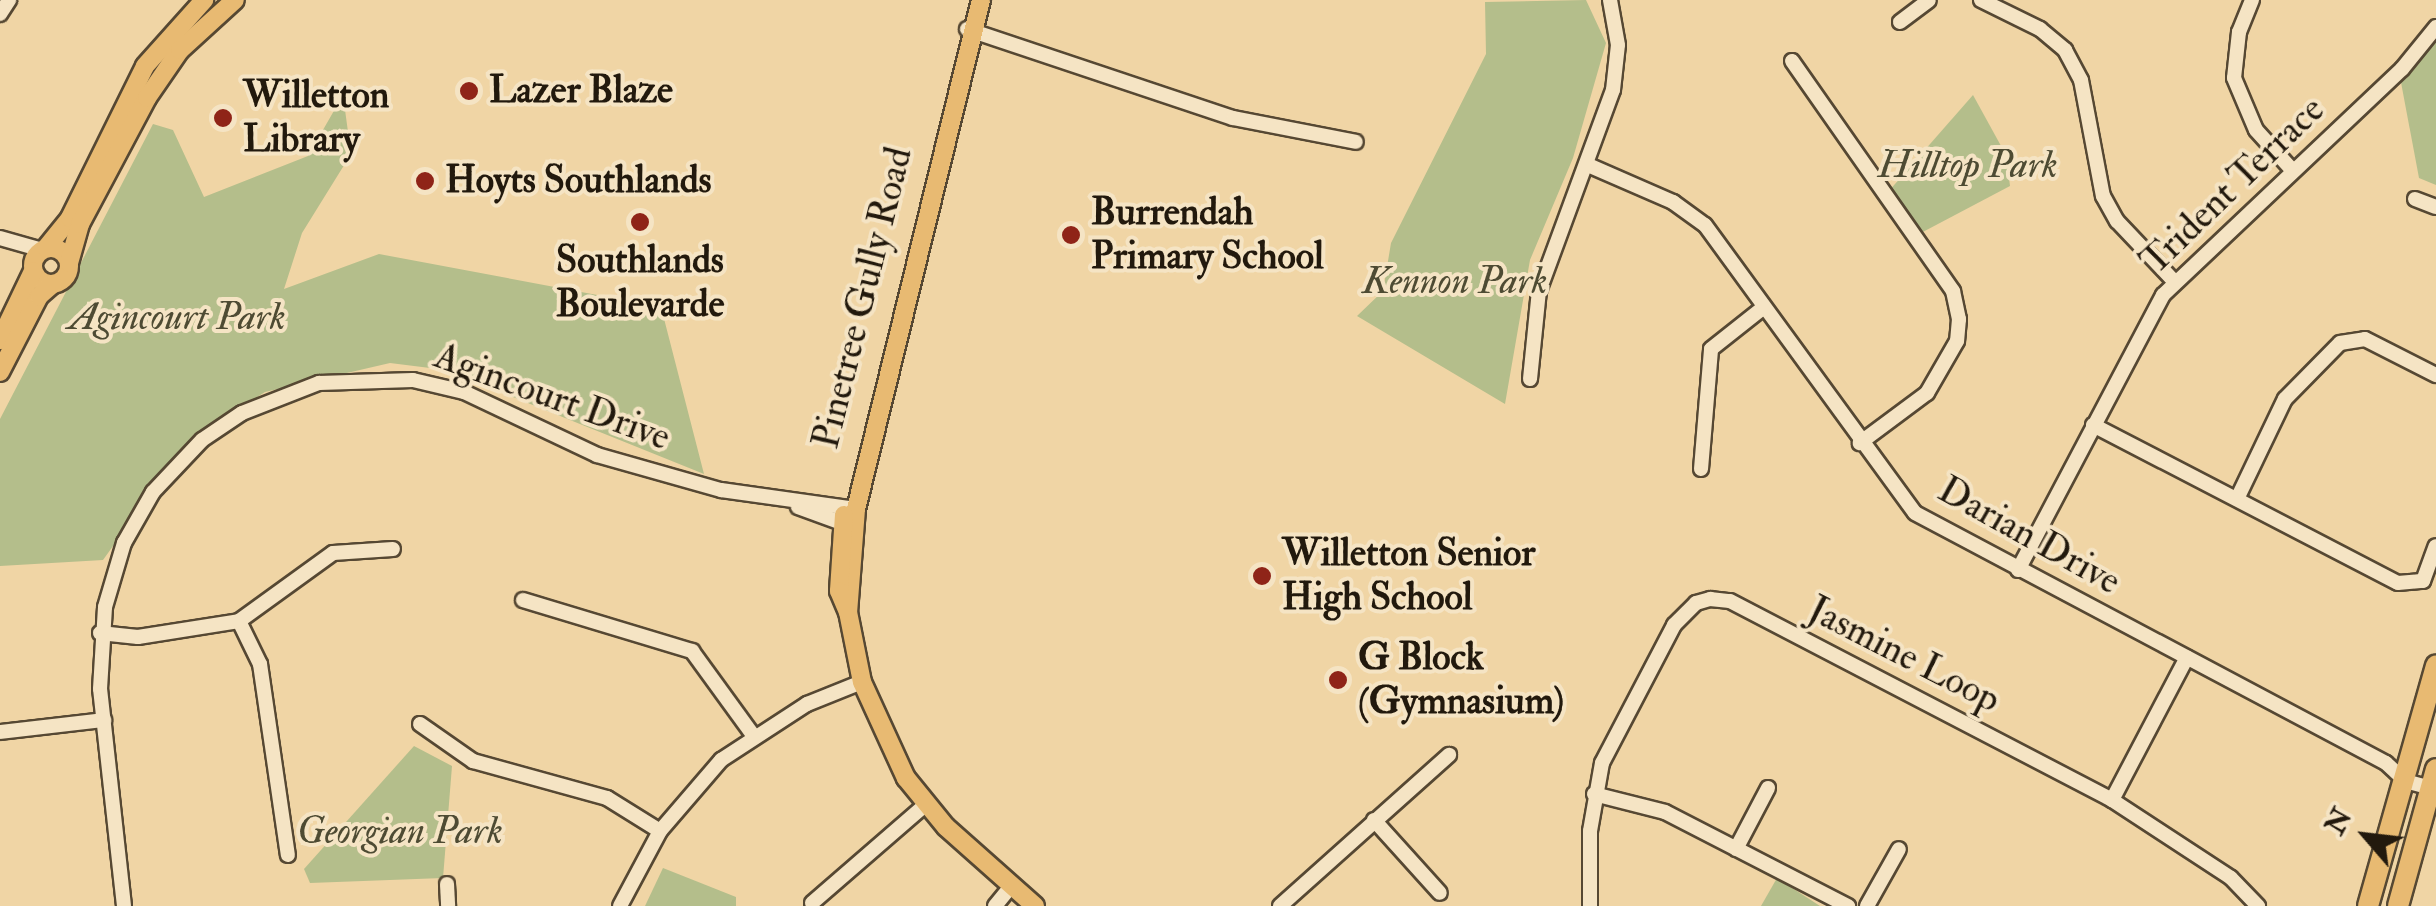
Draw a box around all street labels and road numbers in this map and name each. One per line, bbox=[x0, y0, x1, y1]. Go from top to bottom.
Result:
street label: Trident Terrace bbox=[2132, 87, 2334, 285]
street label: Pinetree Gully Road bbox=[804, 143, 922, 453]
street label: Agincourt Drive bbox=[428, 333, 676, 461]
street label: Darian Drive bbox=[1930, 467, 2128, 605]
street label: Jasmine Loop bbox=[1800, 587, 2008, 723]

